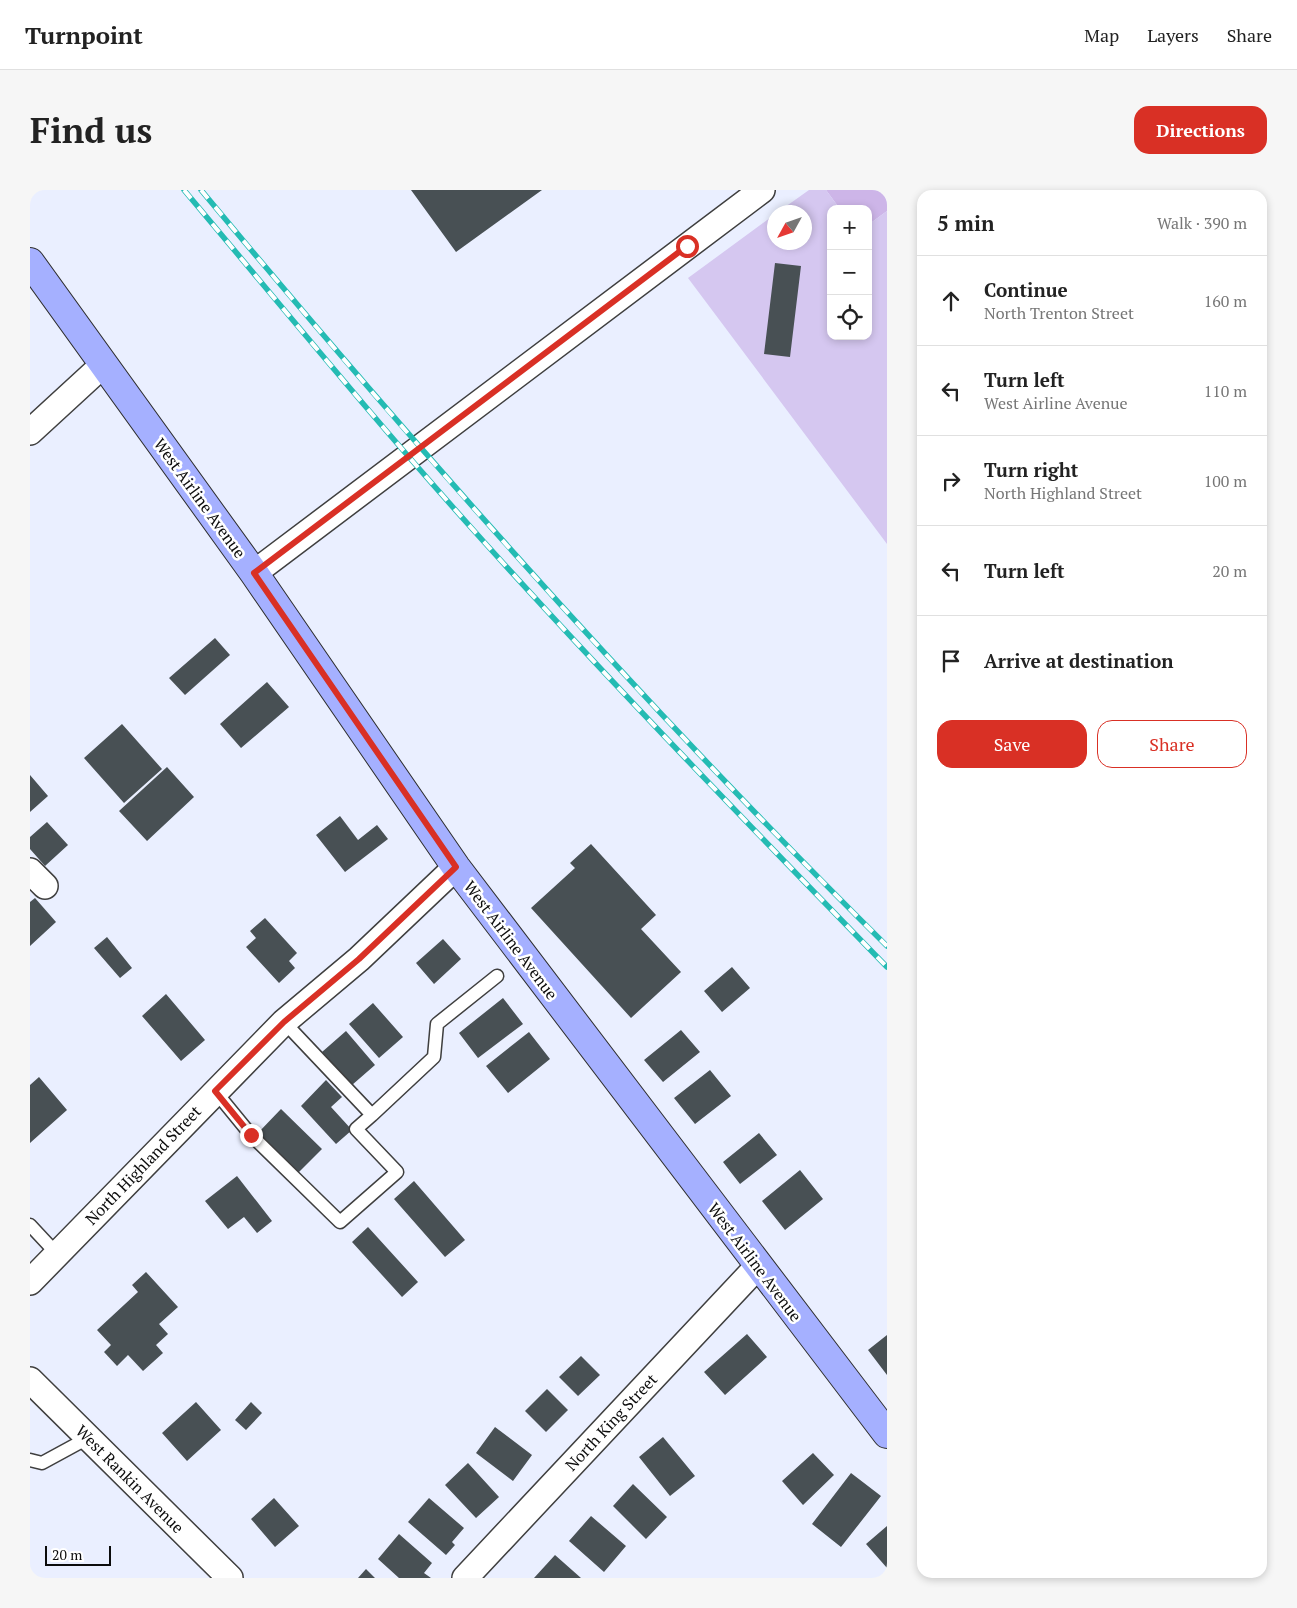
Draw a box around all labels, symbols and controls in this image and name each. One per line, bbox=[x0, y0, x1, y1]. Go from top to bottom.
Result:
text: Turnpoint bbox=[25, 19, 143, 51]
text: Map bbox=[1084, 23, 1119, 47]
text: Layers bbox=[1147, 23, 1199, 47]
text: Share bbox=[1227, 23, 1272, 47]
button: Directions bbox=[1134, 106, 1267, 154]
text: Find us bbox=[30, 107, 152, 153]
north arrow bbox=[767, 205, 812, 250]
map controls bbox=[827, 205, 872, 340]
button: + bbox=[827, 205, 872, 250]
text: 5 min bbox=[937, 209, 994, 237]
text: Walk · 390 m bbox=[1157, 212, 1247, 234]
route start bbox=[676, 235, 699, 258]
button: − bbox=[827, 250, 872, 295]
text: Continue bbox=[984, 277, 1068, 302]
icon: ahead bbox=[937, 287, 965, 315]
text: 160 m bbox=[1204, 290, 1247, 312]
button: locate bbox=[827, 295, 872, 340]
text: North Trenton Street bbox=[984, 302, 1134, 324]
text: Turn left bbox=[984, 367, 1065, 392]
icon: left bbox=[937, 377, 965, 405]
text: 110 m bbox=[1204, 380, 1247, 402]
text: West Airline Avenue bbox=[984, 392, 1127, 414]
street label: West Airline Avenue bbox=[149, 434, 251, 562]
text: Turn right bbox=[984, 457, 1078, 482]
icon: right bbox=[937, 467, 965, 495]
text: 100 m bbox=[1204, 470, 1247, 492]
text: North Highland Street bbox=[984, 482, 1142, 504]
icon: left bbox=[937, 557, 965, 585]
text: Turn left bbox=[984, 558, 1065, 583]
text: 20 m bbox=[1212, 560, 1247, 582]
icon: arrive bbox=[937, 647, 965, 675]
text: Arrive at destination bbox=[984, 648, 1173, 673]
button: Save bbox=[937, 720, 1087, 768]
button: Share bbox=[1097, 720, 1247, 768]
street label: West Airline Avenue bbox=[459, 876, 563, 1004]
street label: North Highland Street bbox=[80, 1100, 206, 1229]
route end bbox=[240, 1124, 263, 1147]
street label: West Airline Avenue bbox=[703, 1198, 807, 1326]
street label: North King Street bbox=[560, 1369, 662, 1475]
street label: West Rankin Avenue bbox=[71, 1420, 189, 1538]
scale bar bbox=[45, 1543, 111, 1566]
text: 20 m bbox=[52, 1545, 82, 1564]

